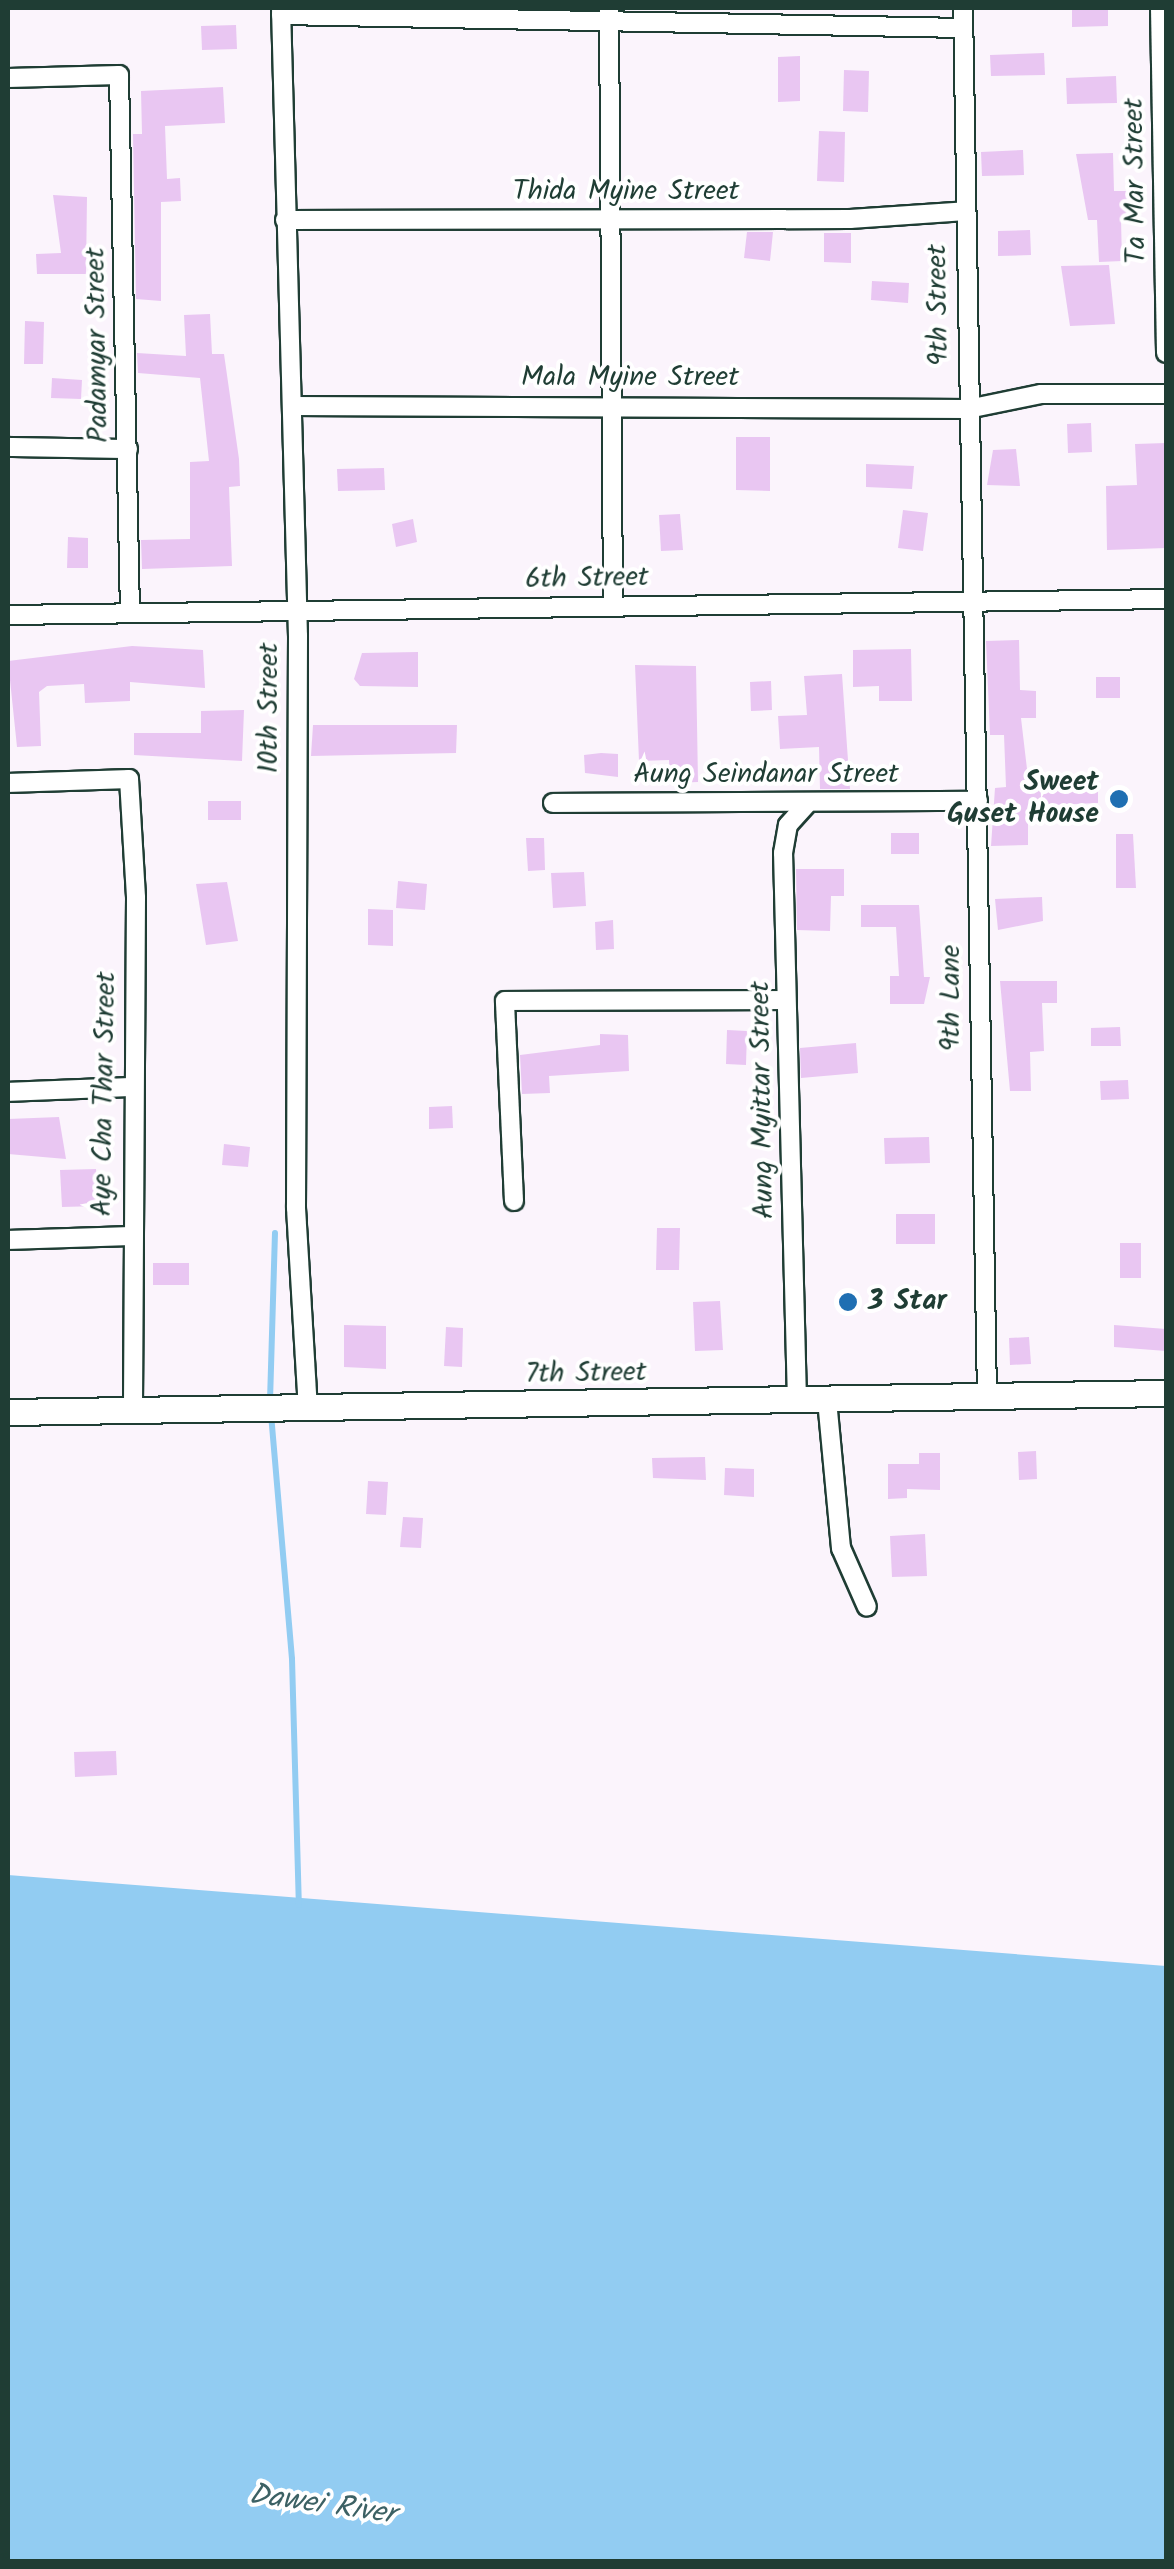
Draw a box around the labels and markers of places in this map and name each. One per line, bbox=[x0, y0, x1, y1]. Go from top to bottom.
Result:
place label: Sweet Guset House bbox=[947, 766, 1099, 832]
marker: Sweet Guset House bbox=[1108, 788, 1130, 810]
place label: 3 Star bbox=[868, 1285, 947, 1319]
marker: 3 Star bbox=[837, 1291, 859, 1313]

